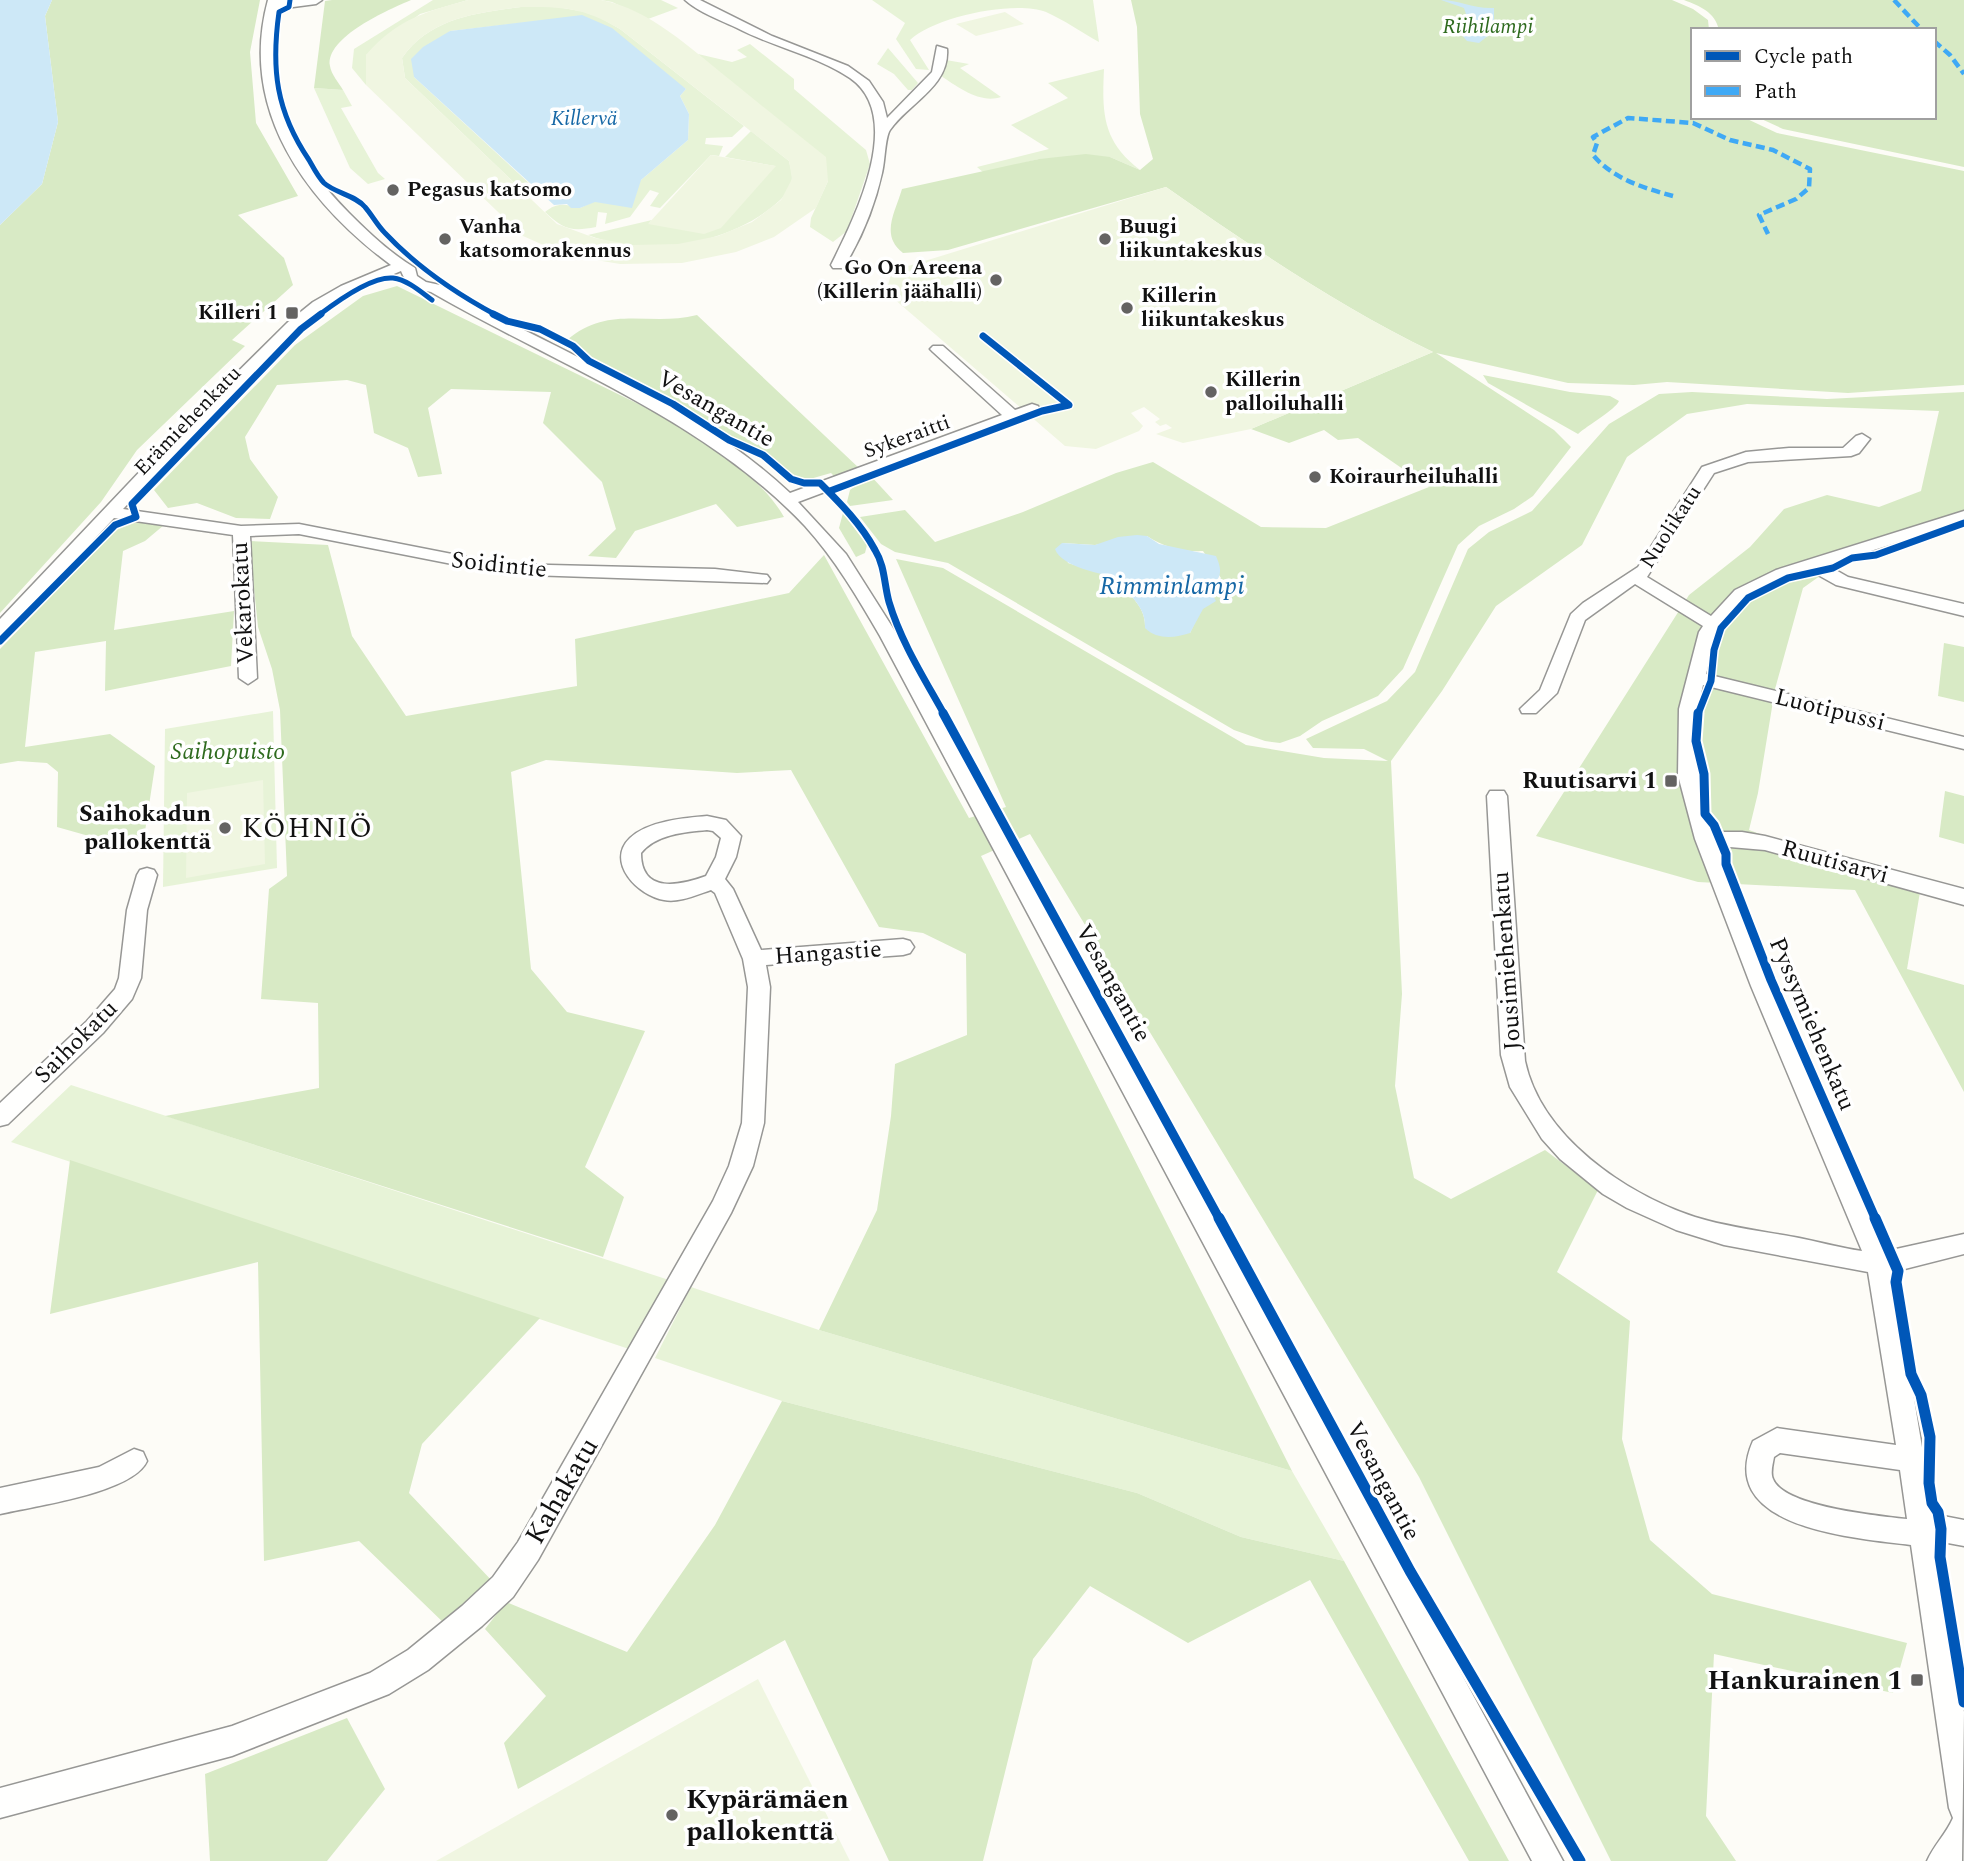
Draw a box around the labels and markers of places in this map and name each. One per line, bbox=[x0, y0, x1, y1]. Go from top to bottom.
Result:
place label: Pegasus katsomo bbox=[407, 174, 572, 206]
marker: Pegasus katsomo bbox=[385, 182, 401, 198]
place label: Vanha katsomorakennus bbox=[459, 211, 632, 267]
place label: Buugi liikuntakeskus bbox=[1119, 211, 1263, 267]
marker: Vanha katsomorakennus bbox=[437, 231, 453, 247]
marker: Buugi liikuntakeskus bbox=[1097, 231, 1113, 247]
place label: Go On Areena (Killerin jäähalli) bbox=[817, 252, 982, 308]
marker: Go On Areena (Killerin jäähalli) bbox=[988, 272, 1004, 288]
place label: Killerin liikuntakeskus bbox=[1141, 280, 1285, 336]
place label: Killeri 1 bbox=[198, 297, 278, 329]
marker: Killerin liikuntakeskus bbox=[1119, 300, 1135, 316]
marker: Killeri 1 bbox=[284, 305, 300, 321]
place label: Killerin palloiluhalli bbox=[1225, 364, 1344, 420]
marker: Killerin palloiluhalli bbox=[1203, 384, 1219, 400]
place label: Koiraurheiluhalli bbox=[1329, 461, 1498, 493]
marker: Koiraurheiluhalli bbox=[1307, 469, 1323, 485]
place label: Ruutisarvi 1 bbox=[1522, 763, 1657, 799]
marker: Ruutisarvi 1 bbox=[1663, 773, 1679, 789]
place label: Saihokadun pallokenttä bbox=[79, 796, 212, 860]
marker: Saihokadun pallokenttä bbox=[217, 820, 233, 836]
place label: Hankurainen 1 bbox=[1708, 1659, 1903, 1702]
marker: Hankurainen 1 bbox=[1909, 1672, 1925, 1688]
place label: Kypärämäen pallokenttä bbox=[686, 1778, 849, 1853]
marker: Kypärämäen pallokenttä bbox=[664, 1807, 680, 1823]

